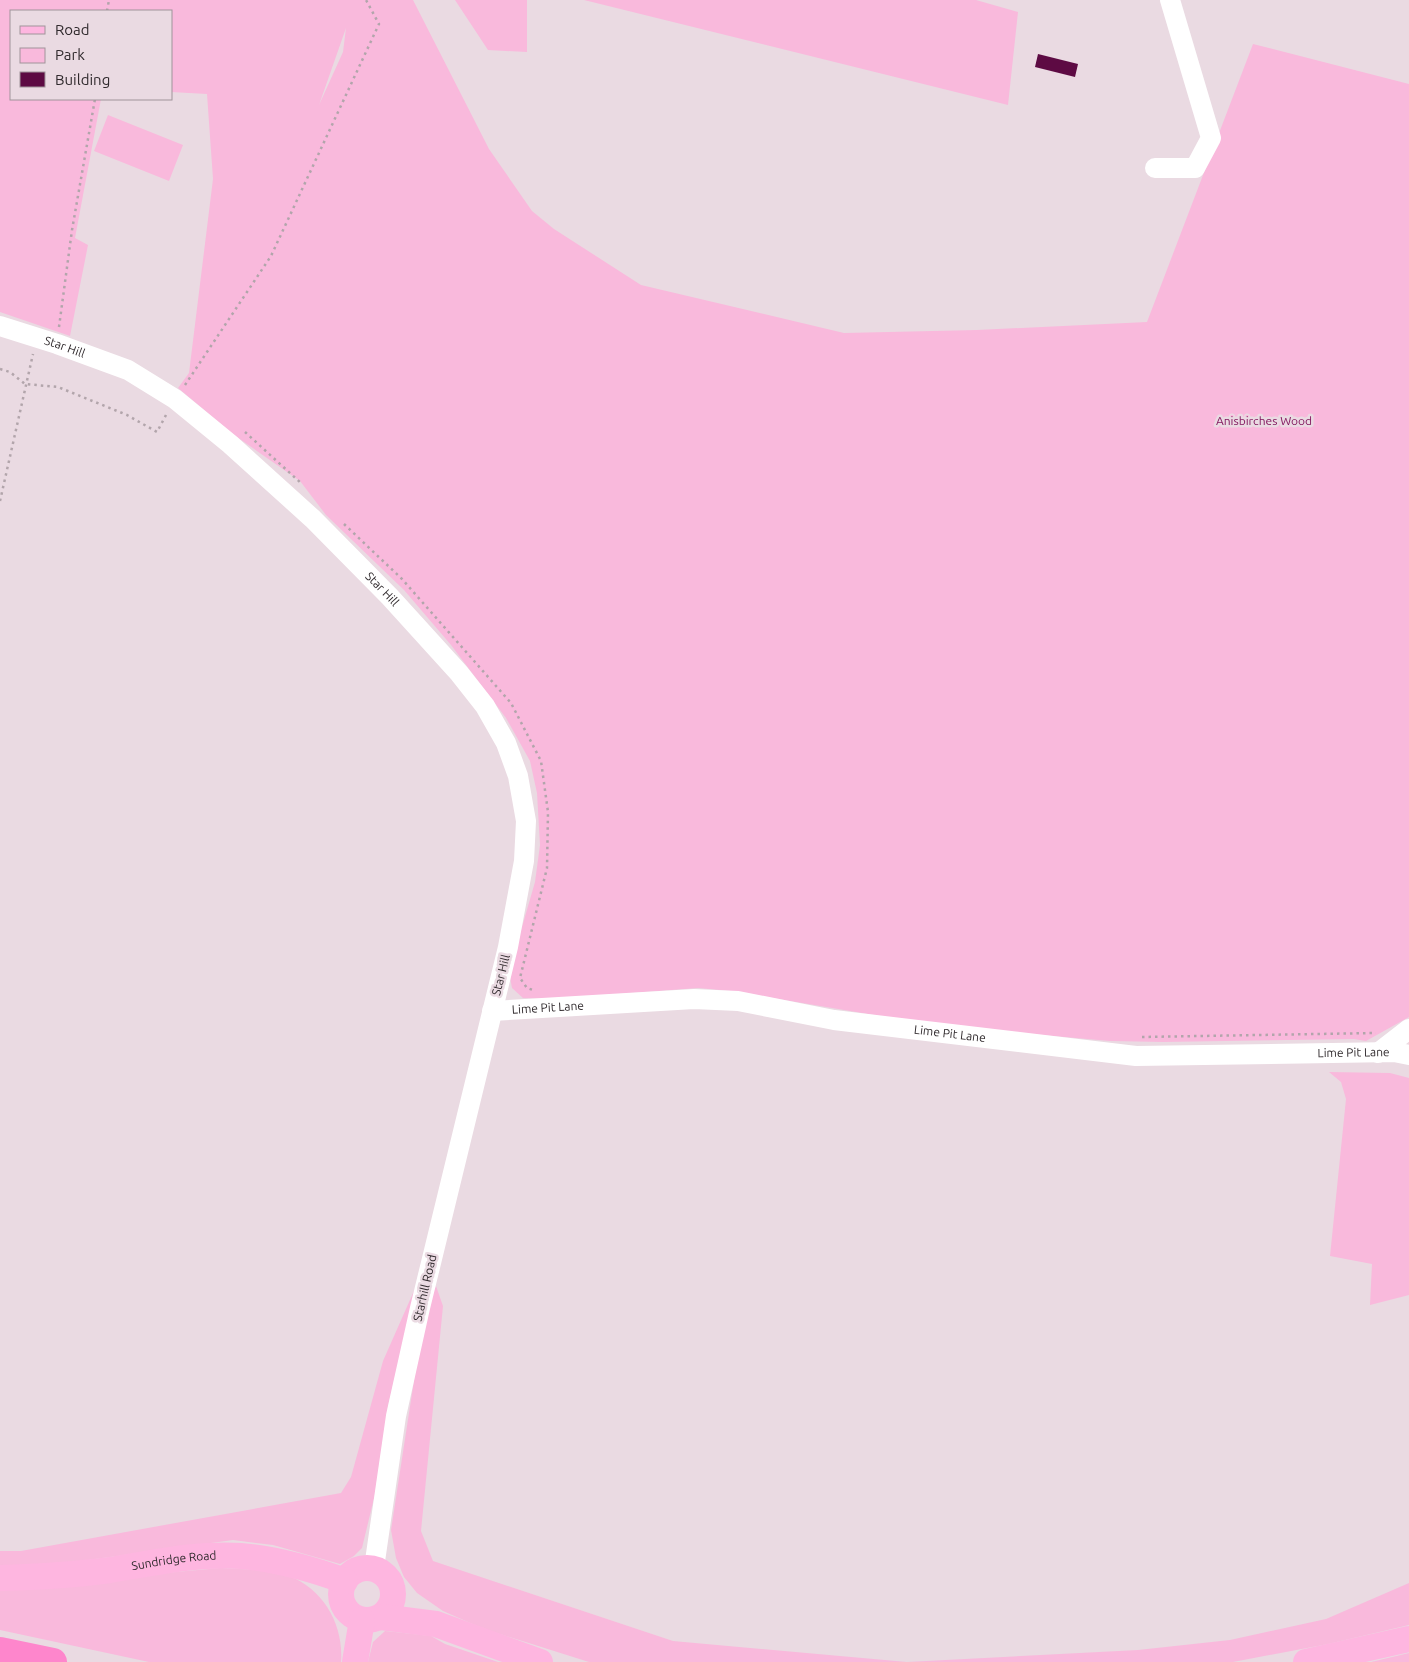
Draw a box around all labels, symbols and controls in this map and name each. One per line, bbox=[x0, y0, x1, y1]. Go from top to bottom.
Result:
legend bbox=[10, 10, 172, 100]
text: Road bbox=[55, 21, 90, 38]
text: Park bbox=[55, 46, 85, 63]
text: Building bbox=[55, 71, 110, 88]
street label: Star Hill bbox=[43, 333, 87, 360]
park label: Anisbirches Wood bbox=[1216, 414, 1312, 427]
street label: Star Hill bbox=[363, 569, 402, 608]
street label: Star Hill bbox=[489, 953, 512, 997]
street label: Lime Pit Lane bbox=[511, 999, 584, 1016]
street label: Lime Pit Lane bbox=[913, 1023, 987, 1044]
street label: Lime Pit Lane bbox=[1317, 1045, 1390, 1059]
street label: Starhill Road bbox=[411, 1253, 439, 1323]
street label: Sundridge Road bbox=[130, 1549, 217, 1572]

